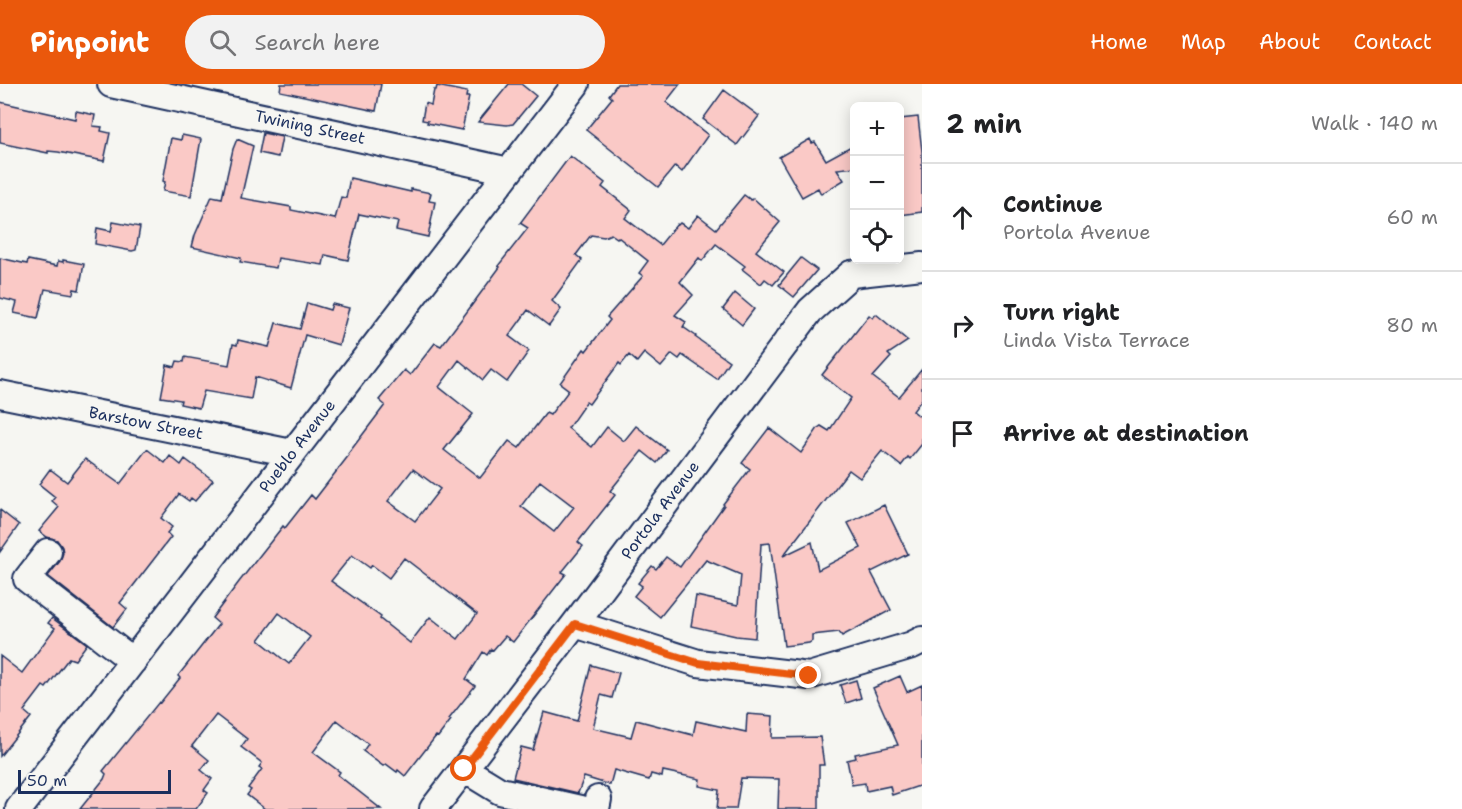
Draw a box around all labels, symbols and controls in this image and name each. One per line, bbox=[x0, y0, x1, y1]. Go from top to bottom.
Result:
search box bbox=[185, 15, 605, 69]
text: Pinpoint bbox=[30, 23, 149, 61]
icon: search bbox=[206, 26, 239, 59]
text: Search here bbox=[254, 28, 380, 57]
text: Home bbox=[1090, 28, 1148, 56]
text: Map bbox=[1181, 28, 1226, 56]
text: About bbox=[1259, 28, 1320, 56]
text: Contact bbox=[1353, 28, 1432, 56]
map controls bbox=[850, 102, 904, 264]
button: + bbox=[850, 102, 904, 156]
street label: Twining Street bbox=[253, 105, 367, 149]
text: 2 min bbox=[946, 106, 1022, 141]
text: Walk · 140 m bbox=[1311, 110, 1438, 136]
button: − bbox=[850, 156, 904, 210]
text: Continue bbox=[1003, 190, 1103, 219]
icon: ahead bbox=[946, 201, 979, 234]
text: 60 m bbox=[1386, 204, 1438, 230]
button: locate bbox=[850, 210, 904, 264]
text: Portola Avenue bbox=[1003, 219, 1151, 245]
text: Turn right bbox=[1003, 298, 1120, 327]
icon: right bbox=[946, 309, 979, 342]
text: 80 m bbox=[1386, 312, 1438, 338]
text: Linda Vista Terrace bbox=[1003, 327, 1190, 353]
street label: Pueblo Avenue bbox=[254, 395, 340, 497]
street label: Barstow Street bbox=[87, 402, 205, 444]
icon: arrive bbox=[946, 417, 979, 450]
text: Arrive at destination bbox=[1003, 419, 1249, 448]
street label: Portola Avenue bbox=[616, 457, 704, 563]
route end bbox=[795, 662, 821, 688]
route start bbox=[450, 755, 476, 781]
scale bar bbox=[18, 767, 171, 794]
text: 50 m bbox=[27, 770, 67, 791]

